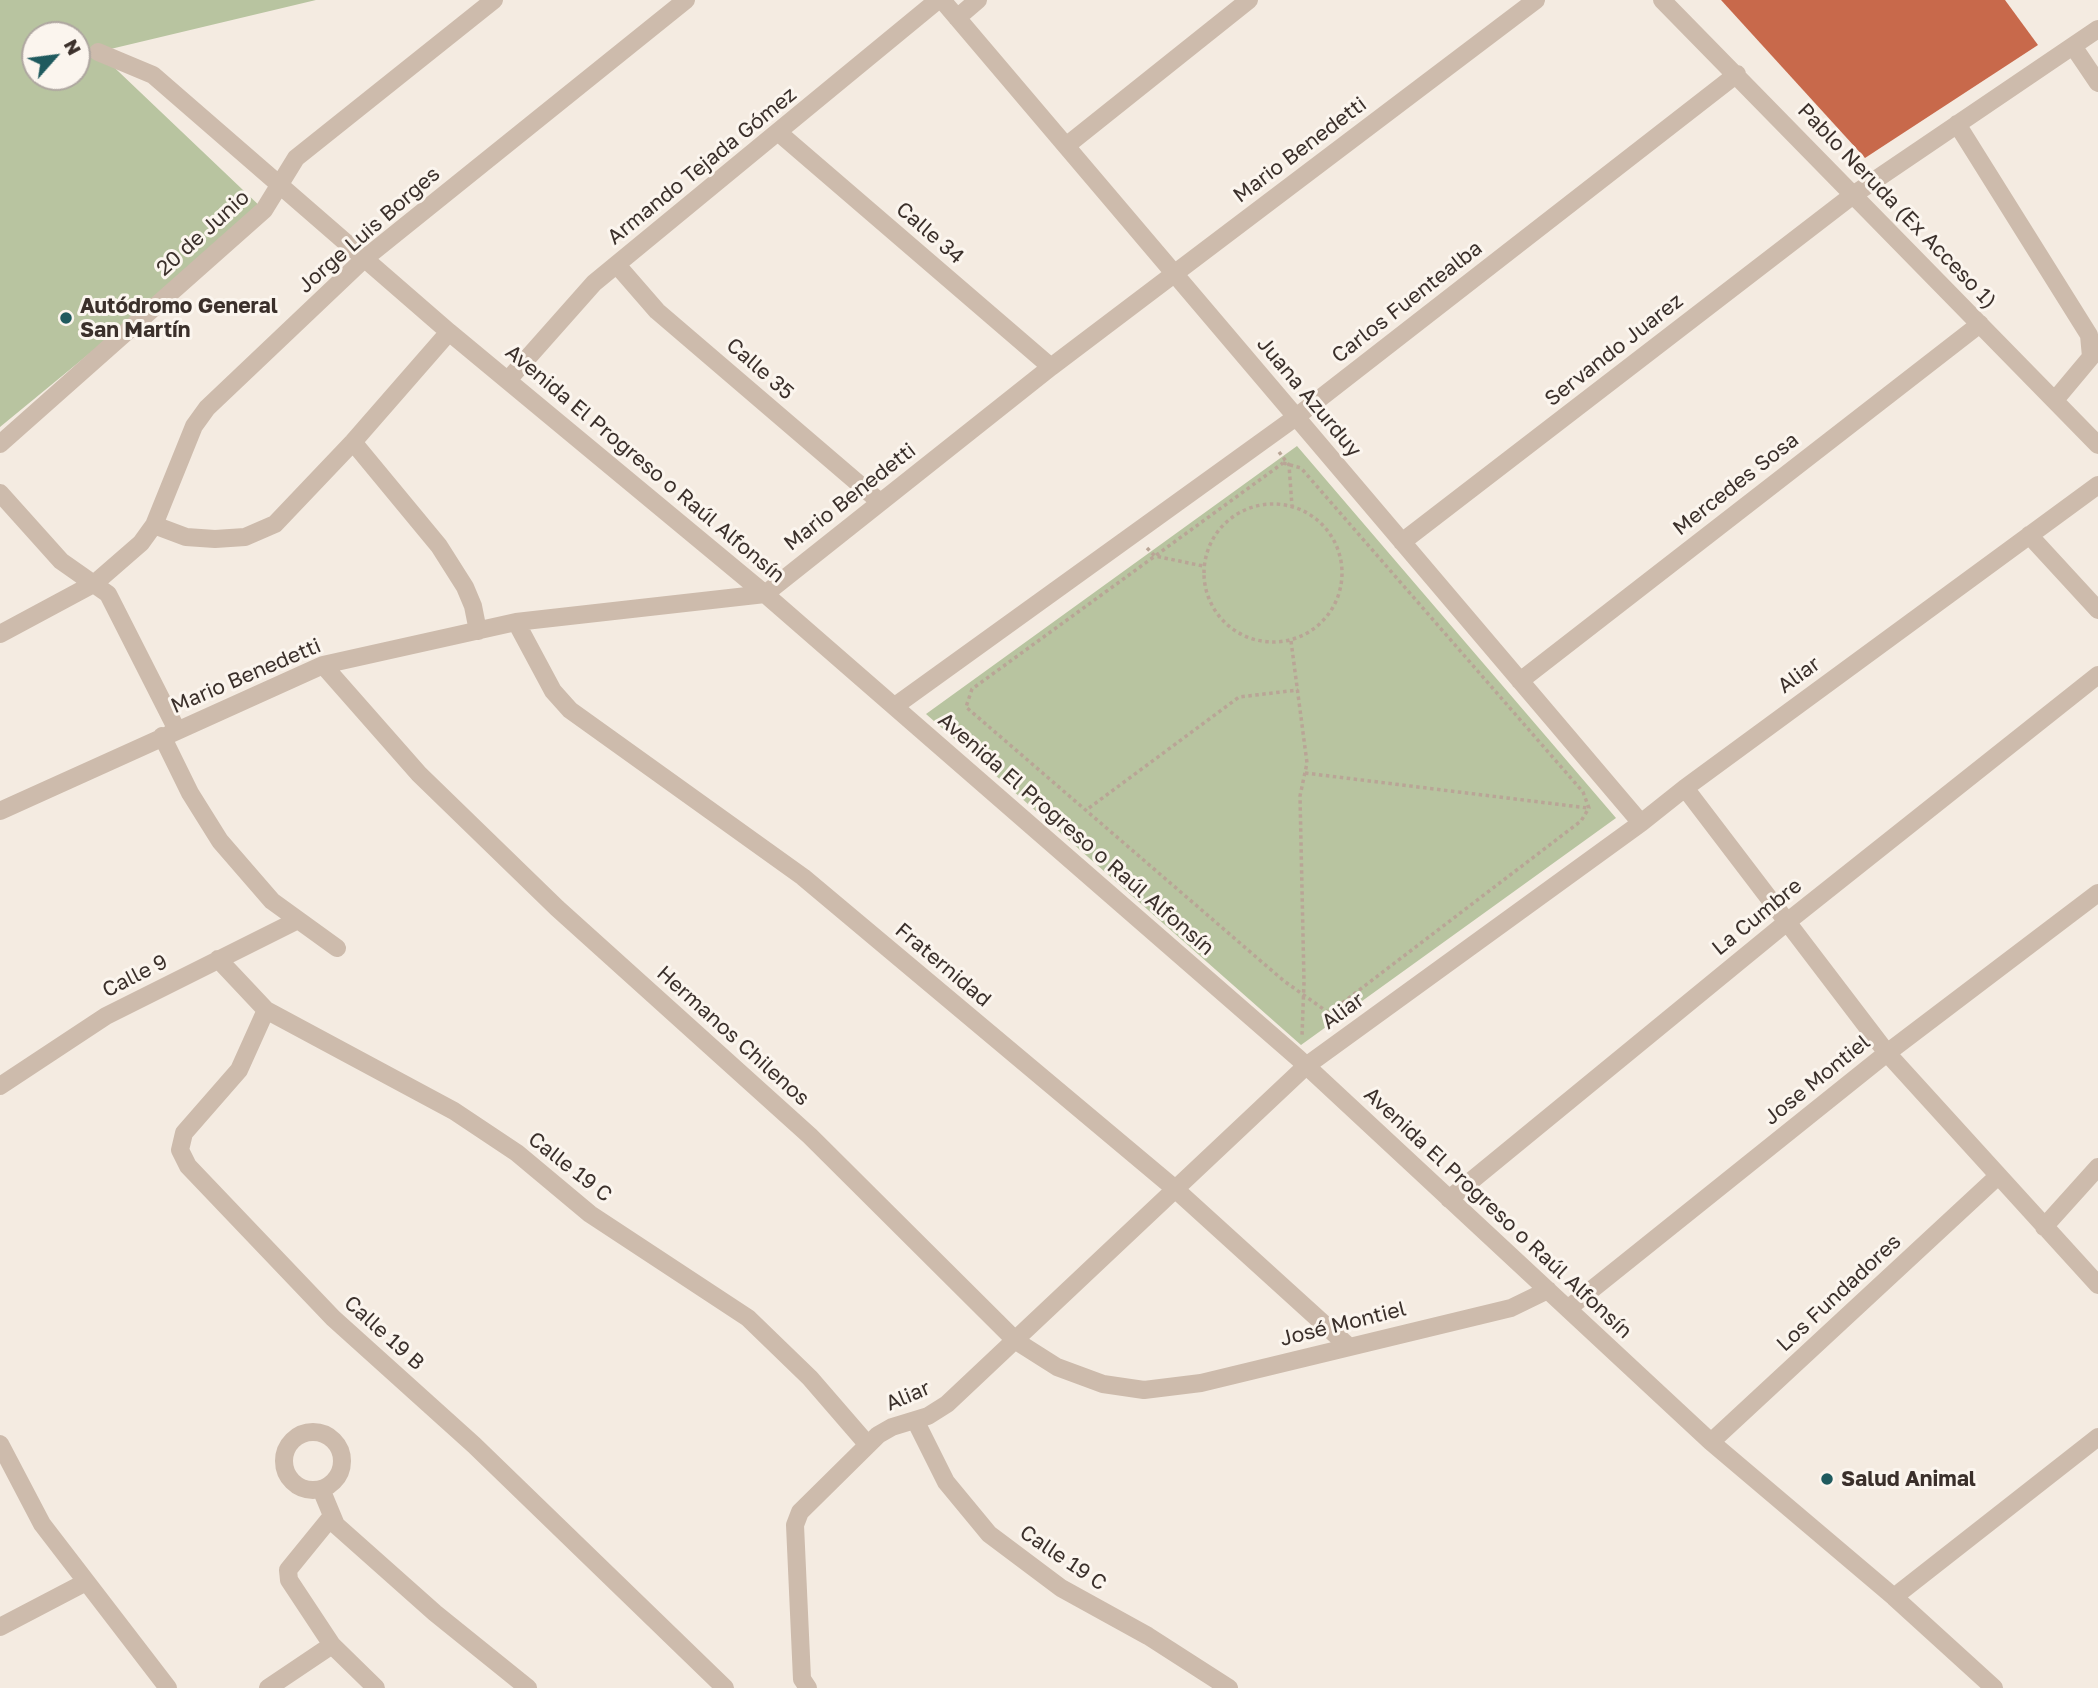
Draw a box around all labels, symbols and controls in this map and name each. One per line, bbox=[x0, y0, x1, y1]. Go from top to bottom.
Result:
north arrow bbox=[21, 21, 91, 91]
text: N bbox=[60, 35, 87, 59]
street label: Armando Tejada Gómez bbox=[602, 82, 802, 250]
street label: Mario Benedetti bbox=[1228, 92, 1372, 208]
street label: Pablo Neruda (Ex Acceso 1) bbox=[1792, 98, 2002, 314]
street label: Jorge Luis Borges bbox=[293, 162, 445, 298]
street label: 20 de Junio bbox=[151, 185, 255, 281]
street label: Calle 34 bbox=[891, 197, 969, 269]
street label: Carlos Fuentealba bbox=[1327, 235, 1487, 369]
street label: Servando Juarez bbox=[1540, 288, 1688, 412]
place label: Autódromo General San Martín bbox=[80, 293, 278, 343]
marker: Autódromo General San Martín bbox=[58, 310, 74, 326]
street label: Juana Azurduy bbox=[1251, 332, 1367, 462]
street label: Calle 35 bbox=[721, 333, 799, 405]
street label: Avenida El Progreso o Raúl Alfonsín bbox=[500, 340, 790, 588]
street label: Mercedes Sosa bbox=[1668, 427, 1804, 541]
street label: Mario Benedetti bbox=[779, 438, 921, 556]
street label: Mario Benedetti bbox=[167, 633, 325, 719]
street label: Aliar bbox=[1773, 651, 1825, 699]
street label: Avenida El Progreso o Raúl Alfonsín bbox=[933, 707, 1219, 961]
street label: La Cumbre bbox=[1707, 873, 1807, 961]
street label: Fraternidad bbox=[890, 918, 996, 1012]
street label: Calle 9 bbox=[98, 949, 172, 1003]
street label: Hermanos Chilenos bbox=[651, 961, 815, 1111]
street label: Aliar bbox=[1317, 987, 1369, 1035]
street label: Jose Montiel bbox=[1759, 1030, 1875, 1130]
street label: Avenida El Progreso o Raúl Alfonsín bbox=[1359, 1082, 1637, 1344]
street label: Calle 19 C bbox=[523, 1127, 617, 1207]
street label: Los Fundadores bbox=[1772, 1229, 1906, 1357]
street label: Calle 19 B bbox=[339, 1291, 429, 1375]
street label: José Montiel bbox=[1277, 1296, 1409, 1352]
street label: Aliar bbox=[882, 1375, 934, 1417]
place label: Salud Animal bbox=[1841, 1466, 1976, 1492]
marker: Salud Animal bbox=[1819, 1471, 1835, 1487]
street label: Calle 19 C bbox=[1015, 1520, 1111, 1596]

